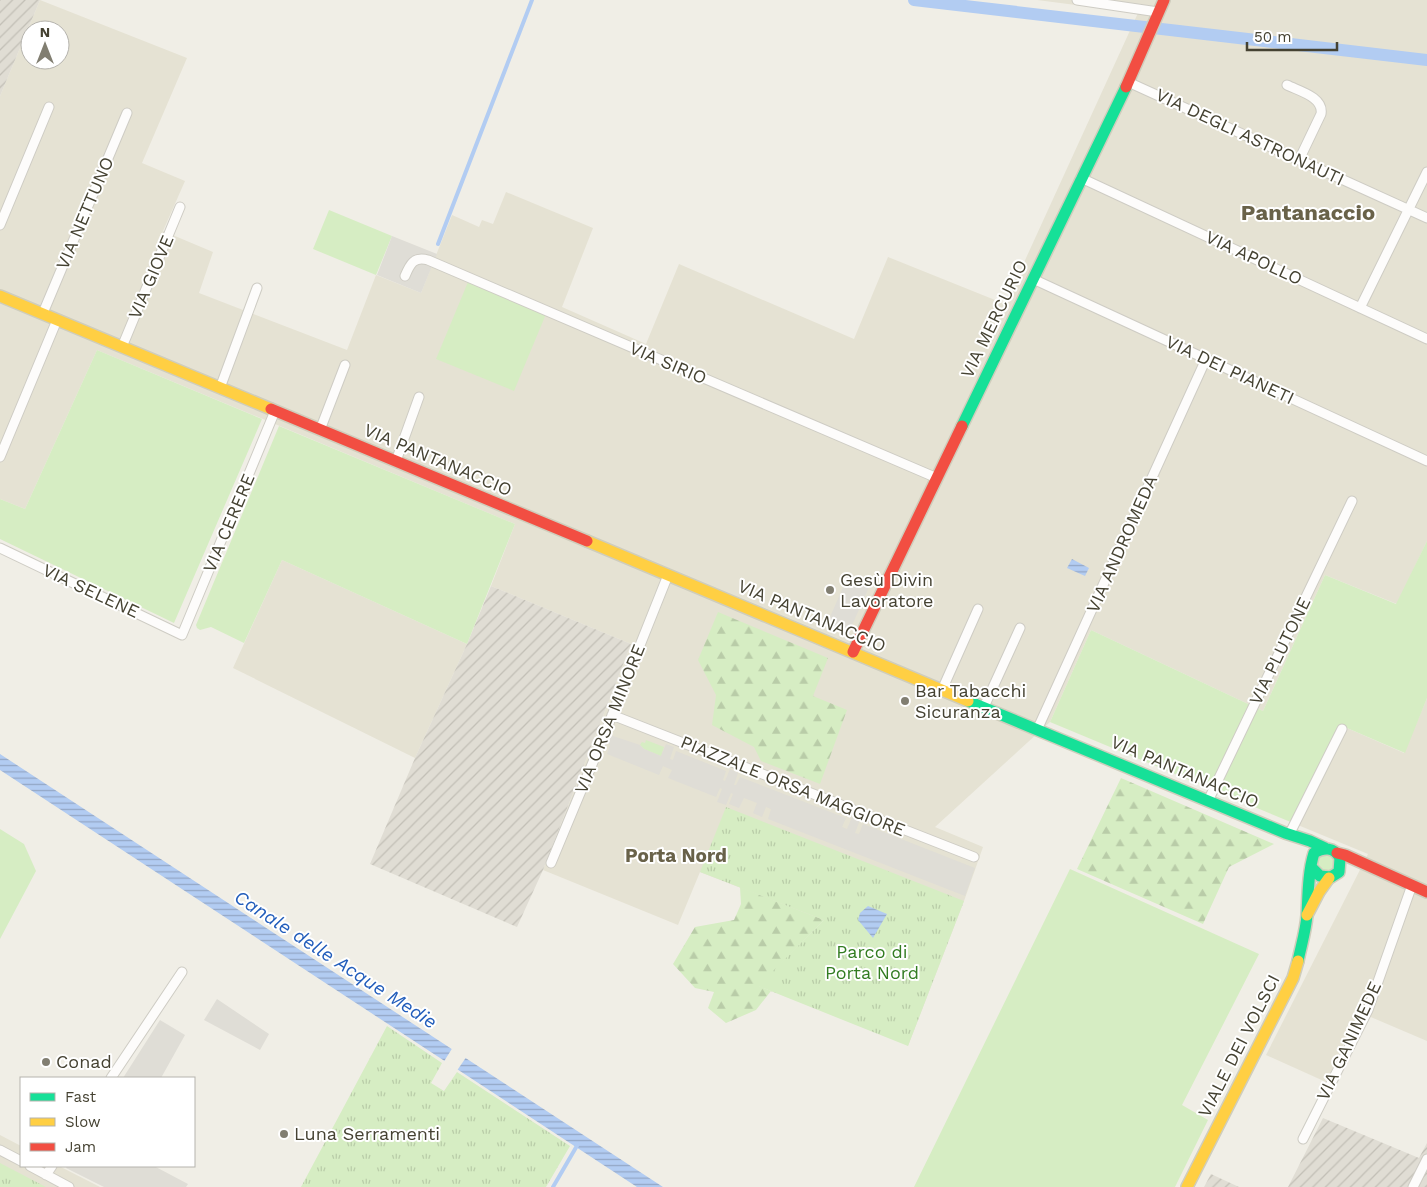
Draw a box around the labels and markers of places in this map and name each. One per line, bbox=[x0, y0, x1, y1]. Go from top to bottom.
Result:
place label: Gesù Divin Lavoratore bbox=[840, 569, 934, 611]
marker: Gesù Divin Lavoratore bbox=[824, 584, 836, 596]
place label: Bar Tabacchi Sicuranza bbox=[915, 680, 1026, 722]
marker: Bar Tabacchi Sicuranza bbox=[899, 695, 911, 707]
place label: Conad bbox=[56, 1051, 112, 1072]
marker: Conad bbox=[40, 1056, 52, 1068]
place label: Luna Serramenti bbox=[294, 1123, 440, 1144]
marker: Luna Serramenti bbox=[278, 1128, 290, 1140]

